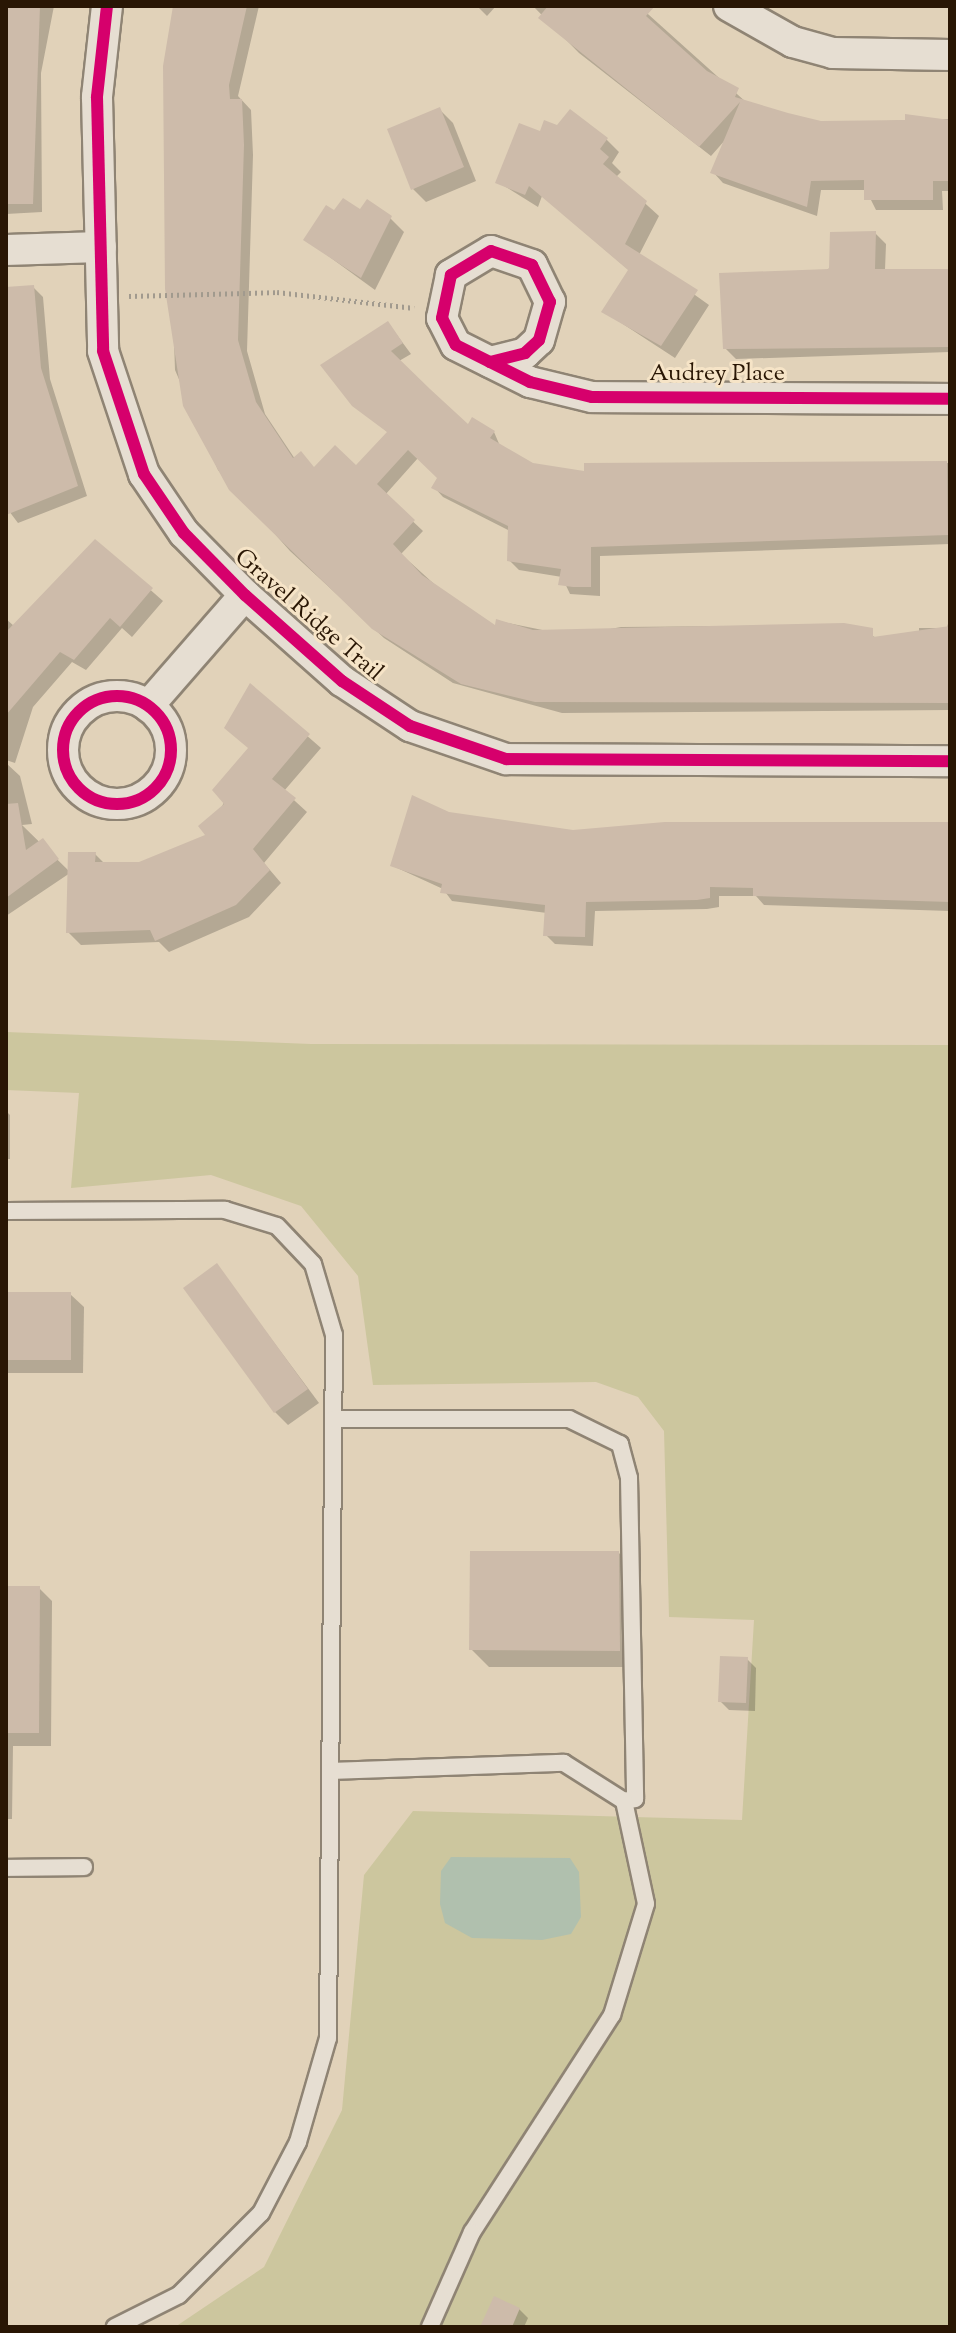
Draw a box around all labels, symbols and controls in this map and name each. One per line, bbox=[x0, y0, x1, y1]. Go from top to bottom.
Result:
street label: Audrey Place bbox=[649, 361, 785, 389]
street label: Gravel Ridge Trail bbox=[228, 544, 388, 688]

